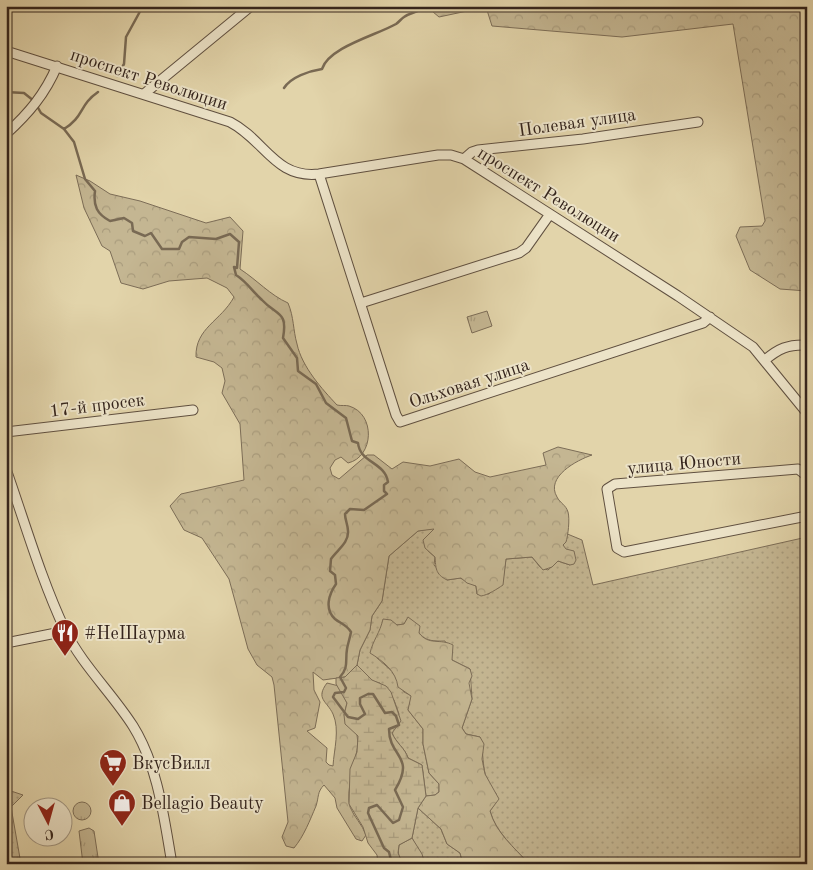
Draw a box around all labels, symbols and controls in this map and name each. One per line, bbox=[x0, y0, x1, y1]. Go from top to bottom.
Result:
street label: проспект Революции bbox=[68, 46, 229, 114]
street label: Полевая улица bbox=[517, 106, 637, 140]
street label: проспект Революции bbox=[474, 144, 623, 246]
street label: Ольховая улица bbox=[407, 356, 532, 412]
street label: 17-й просек bbox=[49, 391, 146, 421]
street label: улица Юности bbox=[627, 450, 742, 478]
restaurant icon: #НеШаурма bbox=[50, 618, 80, 657]
place label: #НеШаурма bbox=[84, 625, 186, 643]
supermarket icon: ВкусВилл bbox=[98, 748, 128, 787]
place label: ВкусВилл bbox=[132, 755, 210, 773]
shop icon: Bellagio Beauty bbox=[107, 788, 137, 827]
place label: Bellagio Beauty bbox=[141, 795, 264, 813]
north arrow bbox=[22, 798, 72, 848]
text: С bbox=[44, 826, 55, 841]

